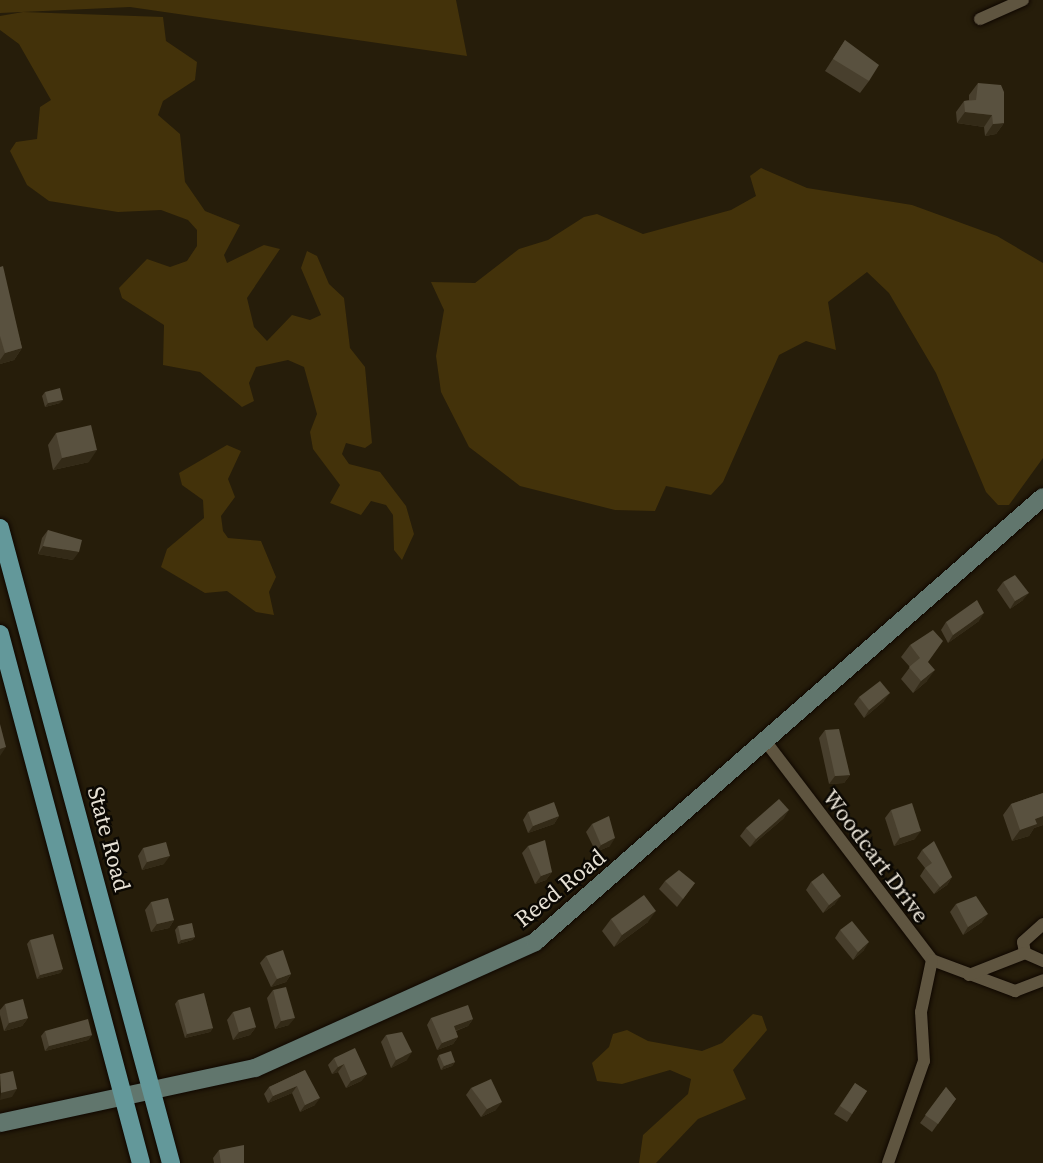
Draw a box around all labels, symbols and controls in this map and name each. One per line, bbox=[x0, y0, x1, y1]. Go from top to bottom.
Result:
street label: State Road bbox=[82, 784, 136, 894]
street label: Woodcart Drive bbox=[817, 784, 935, 928]
street label: Reed Road bbox=[509, 843, 611, 933]

